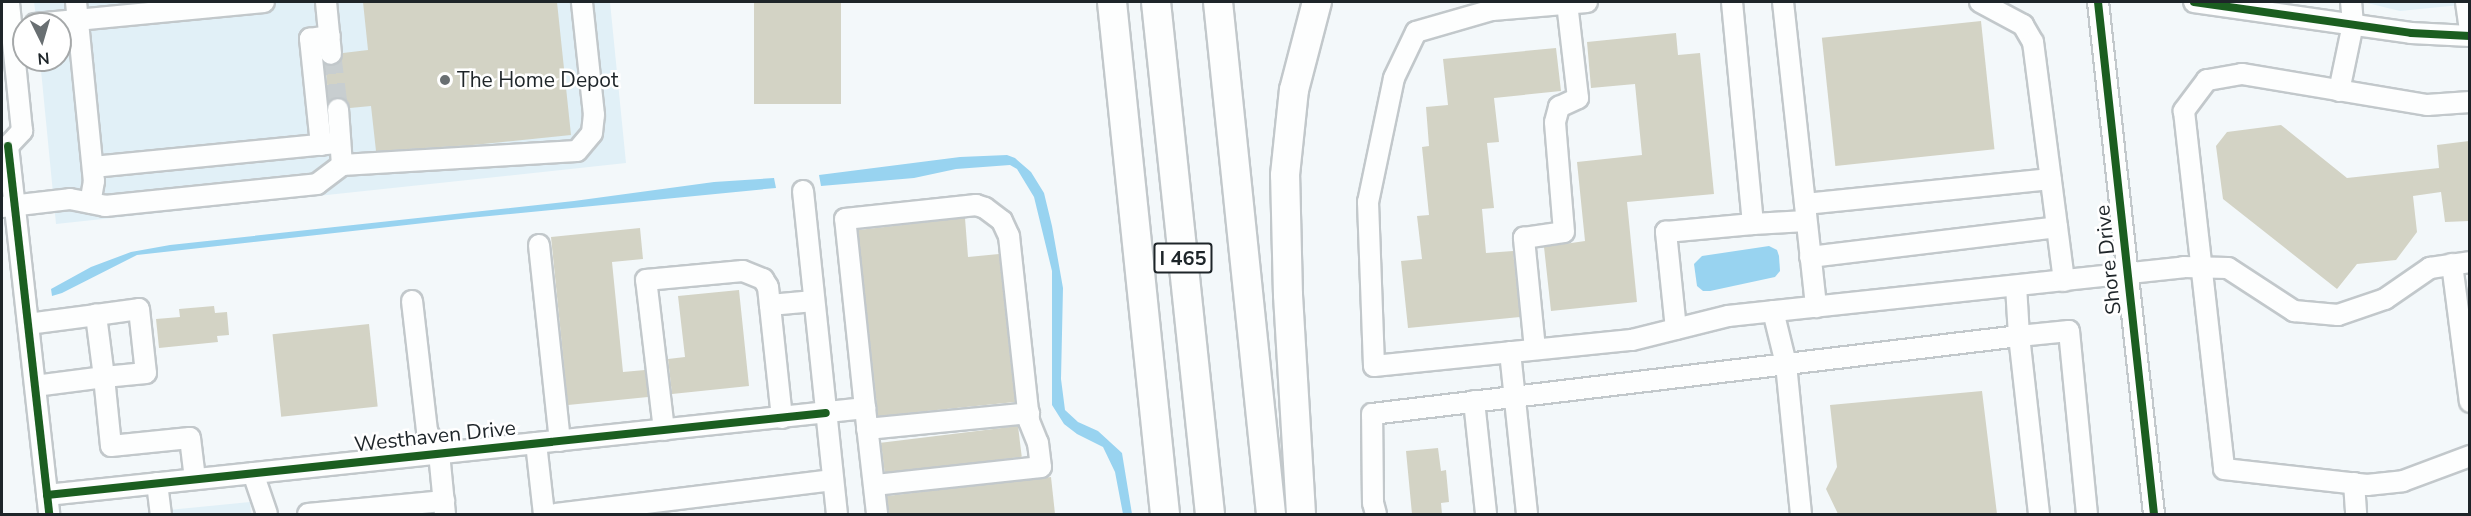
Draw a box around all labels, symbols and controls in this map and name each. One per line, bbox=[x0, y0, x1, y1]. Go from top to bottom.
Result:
north arrow bbox=[12, 12, 72, 72]
text: N bbox=[36, 46, 50, 69]
place label: The Home Depot bbox=[457, 67, 618, 93]
marker: The Home Depot bbox=[438, 73, 452, 87]
street label: Shore Drive bbox=[2090, 204, 2126, 316]
road number: I 465 bbox=[1153, 241, 1213, 275]
street label: Westhaven Drive bbox=[353, 415, 517, 457]

